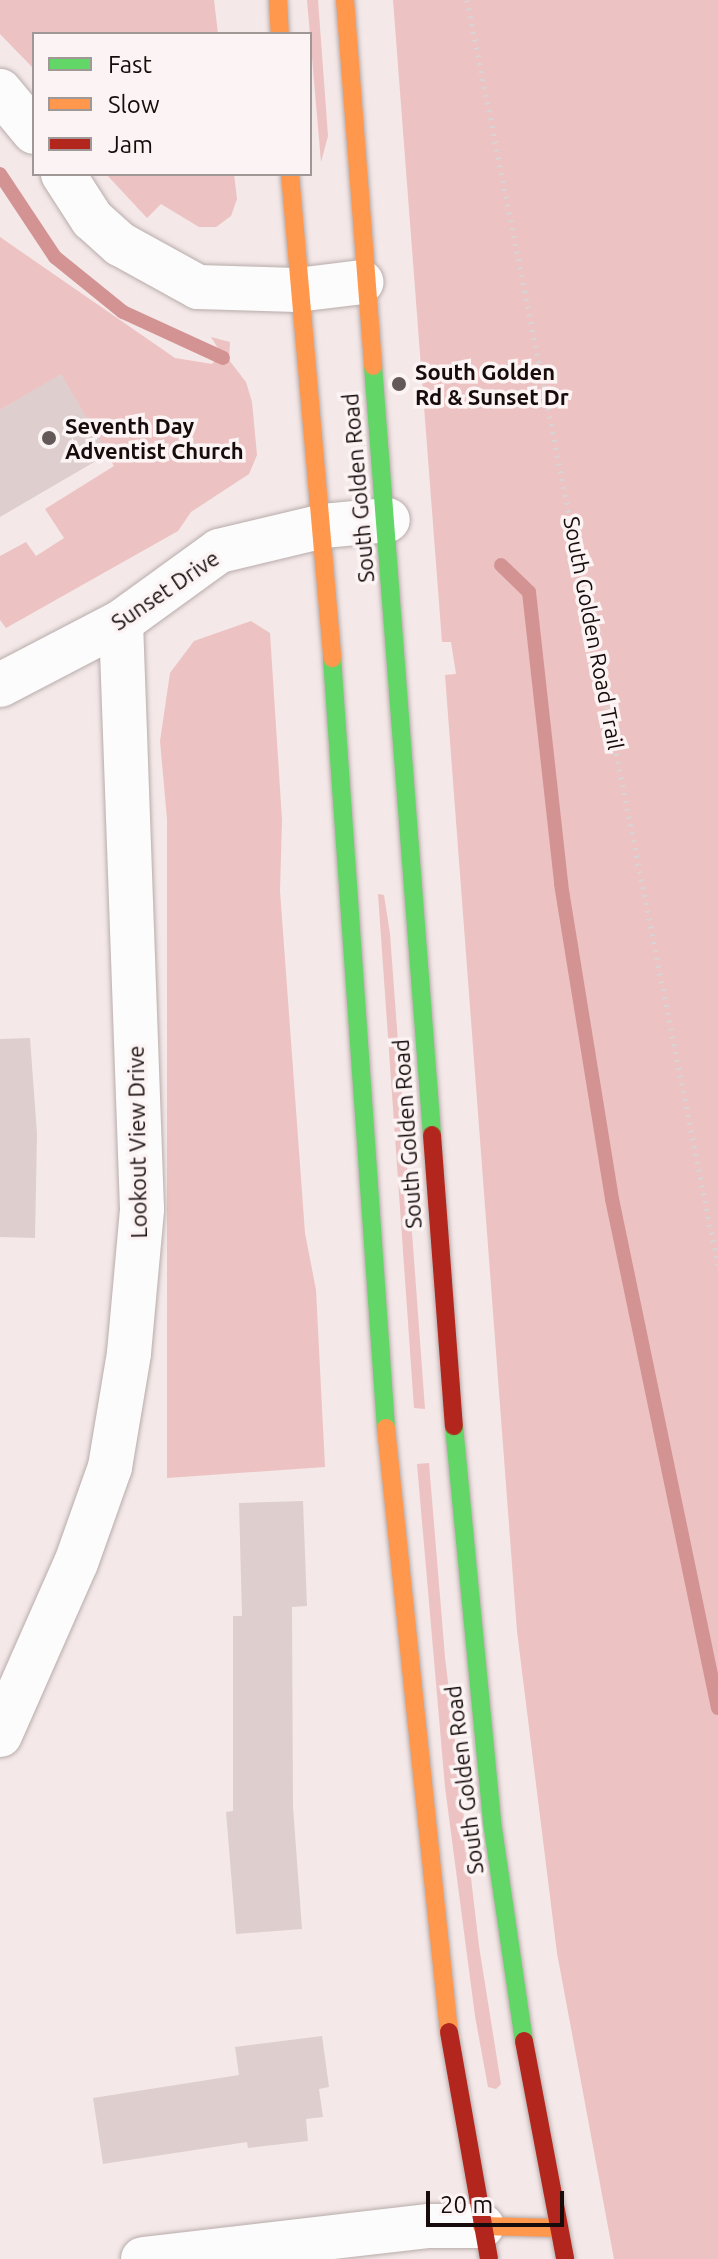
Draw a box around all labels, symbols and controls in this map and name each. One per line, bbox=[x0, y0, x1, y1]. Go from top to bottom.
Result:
legend bbox=[32, 32, 312, 176]
text: Fast bbox=[108, 51, 152, 78]
text: Slow bbox=[108, 91, 160, 118]
text: Jam bbox=[108, 131, 153, 158]
place label: South Golden Rd & Sunset Dr bbox=[415, 358, 569, 410]
marker: South Golden Rd & Sunset Dr bbox=[390, 375, 408, 393]
street label: South Golden Road bbox=[337, 392, 379, 584]
place label: Seventh Day Adventist Church bbox=[65, 412, 244, 464]
marker: Seventh Day Adventist Church bbox=[40, 429, 58, 447]
street label: South Golden Road Trail bbox=[558, 514, 630, 752]
street label: Sunset Drive bbox=[106, 544, 224, 636]
street label: South Golden Road bbox=[387, 1038, 427, 1230]
street label: Lookout View Drive bbox=[122, 1045, 152, 1239]
street label: South Golden Road bbox=[439, 1684, 489, 1876]
scale bar bbox=[430, 2175, 568, 2225]
text: 20 m bbox=[440, 2191, 493, 2218]

